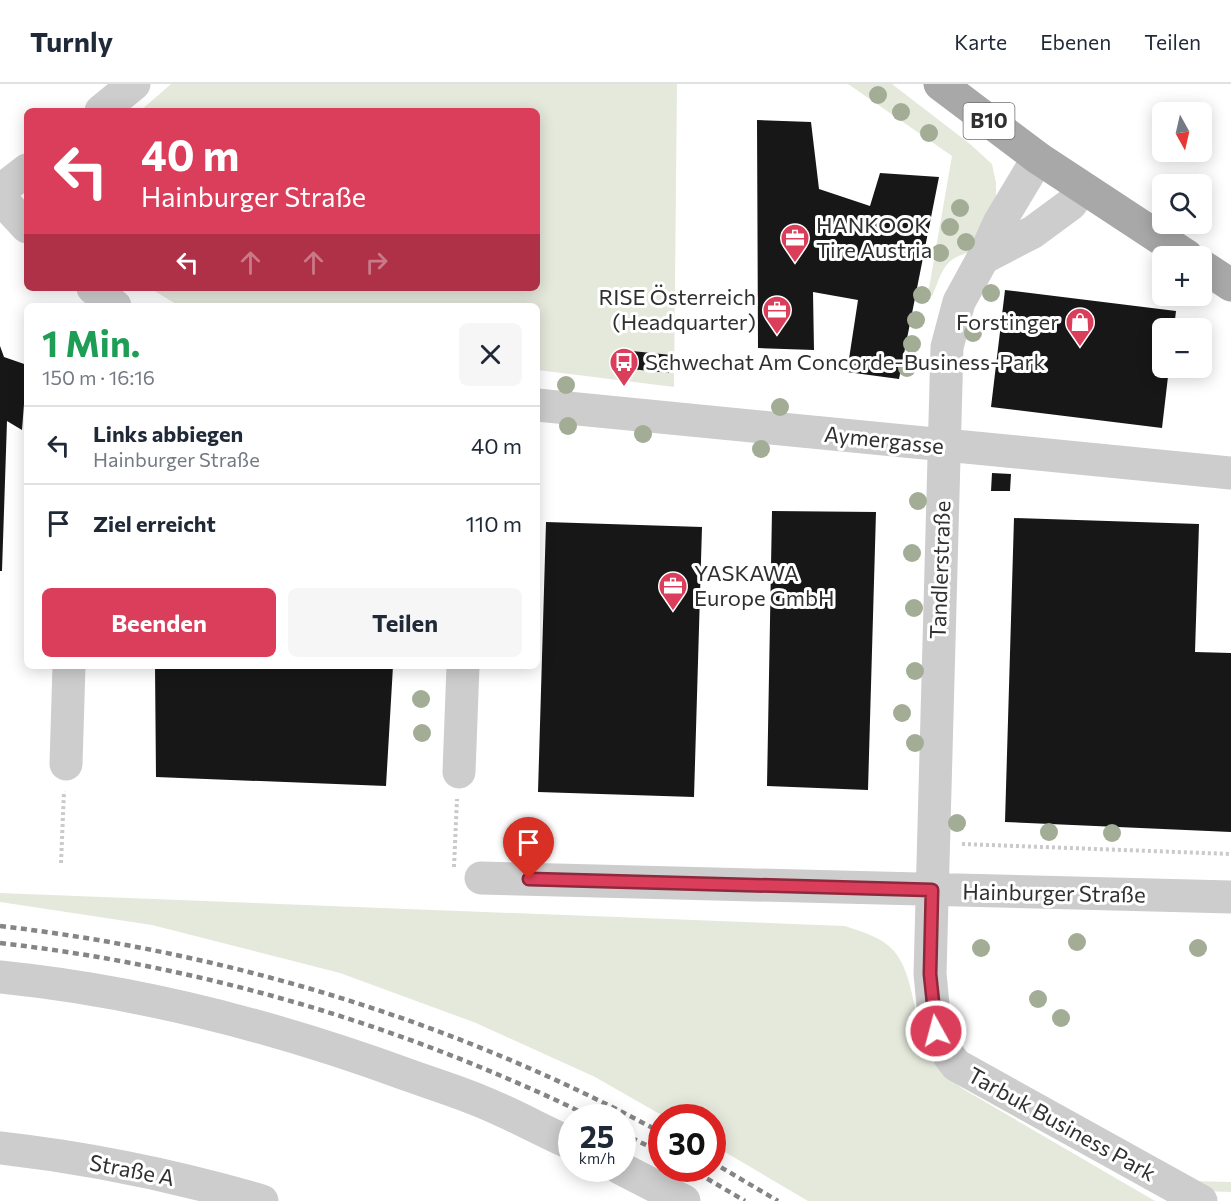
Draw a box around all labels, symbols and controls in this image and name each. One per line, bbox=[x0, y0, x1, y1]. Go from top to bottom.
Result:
text: Turnly bbox=[30, 24, 113, 58]
text: Karte bbox=[954, 29, 1007, 54]
text: Ebenen bbox=[1040, 29, 1111, 54]
text: Teilen bbox=[1144, 29, 1201, 54]
north arrow bbox=[1152, 102, 1212, 162]
map controls bbox=[1152, 102, 1212, 378]
road number: B10 bbox=[964, 103, 1014, 139]
text: 40 m bbox=[141, 128, 239, 180]
icon: left bbox=[42, 132, 120, 210]
button: search bbox=[1152, 174, 1212, 234]
text: Hainburger Straße bbox=[141, 180, 366, 213]
place label: HANKOOK Tire Austria bbox=[816, 211, 932, 263]
office icon: HANKOOK Tire Austria bbox=[779, 222, 811, 264]
icon: left bbox=[171, 246, 204, 279]
icon: ahead bbox=[234, 246, 267, 279]
icon: ahead bbox=[297, 246, 330, 279]
icon: right bbox=[360, 246, 393, 279]
button: + bbox=[1152, 246, 1212, 306]
place label: RISE Österreich (Headquarter) bbox=[599, 283, 756, 335]
office icon: RISE Österreich (Headquarter) bbox=[761, 294, 793, 336]
shop icon: Forstinger bbox=[1064, 306, 1096, 348]
place label: Forstinger bbox=[956, 308, 1059, 335]
button: − bbox=[1152, 318, 1212, 378]
text: 1 Min. bbox=[42, 320, 140, 364]
button: close bbox=[459, 323, 522, 386]
bus stop icon: Schwechat Am Concorde-Business-Park bbox=[608, 346, 640, 388]
place label: Schwechat Am Concorde-Business-Park bbox=[645, 348, 1045, 375]
text: 150 m · 16:16 bbox=[42, 365, 155, 389]
text: Links abbiegen bbox=[93, 420, 243, 447]
street label: Aymergasse bbox=[823, 420, 945, 459]
icon: left bbox=[42, 429, 75, 462]
text: 40 m bbox=[471, 432, 522, 459]
text: Hainburger Straße bbox=[93, 447, 260, 471]
street label: Tandlerstraße bbox=[924, 500, 955, 640]
icon: arrive bbox=[42, 507, 75, 540]
text: Ziel erreicht bbox=[93, 510, 216, 537]
text: 110 m bbox=[465, 510, 522, 537]
place label: YASKAWA Europe GmbH bbox=[694, 559, 835, 611]
office icon: YASKAWA Europe GmbH bbox=[657, 570, 689, 612]
button: Beenden bbox=[42, 588, 276, 657]
button: Teilen bbox=[288, 588, 522, 657]
pin bbox=[503, 817, 554, 879]
icon: arrive bbox=[512, 826, 545, 859]
street label: Hainburger Straße bbox=[962, 877, 1146, 908]
position arrow bbox=[904, 999, 968, 1063]
street label: Tarbuk Business Park bbox=[964, 1061, 1161, 1186]
speed limit sign: 30 bbox=[648, 1104, 726, 1182]
text: 25 bbox=[580, 1117, 614, 1154]
street label: Straße A bbox=[87, 1148, 177, 1191]
text: km/h bbox=[579, 1149, 615, 1167]

